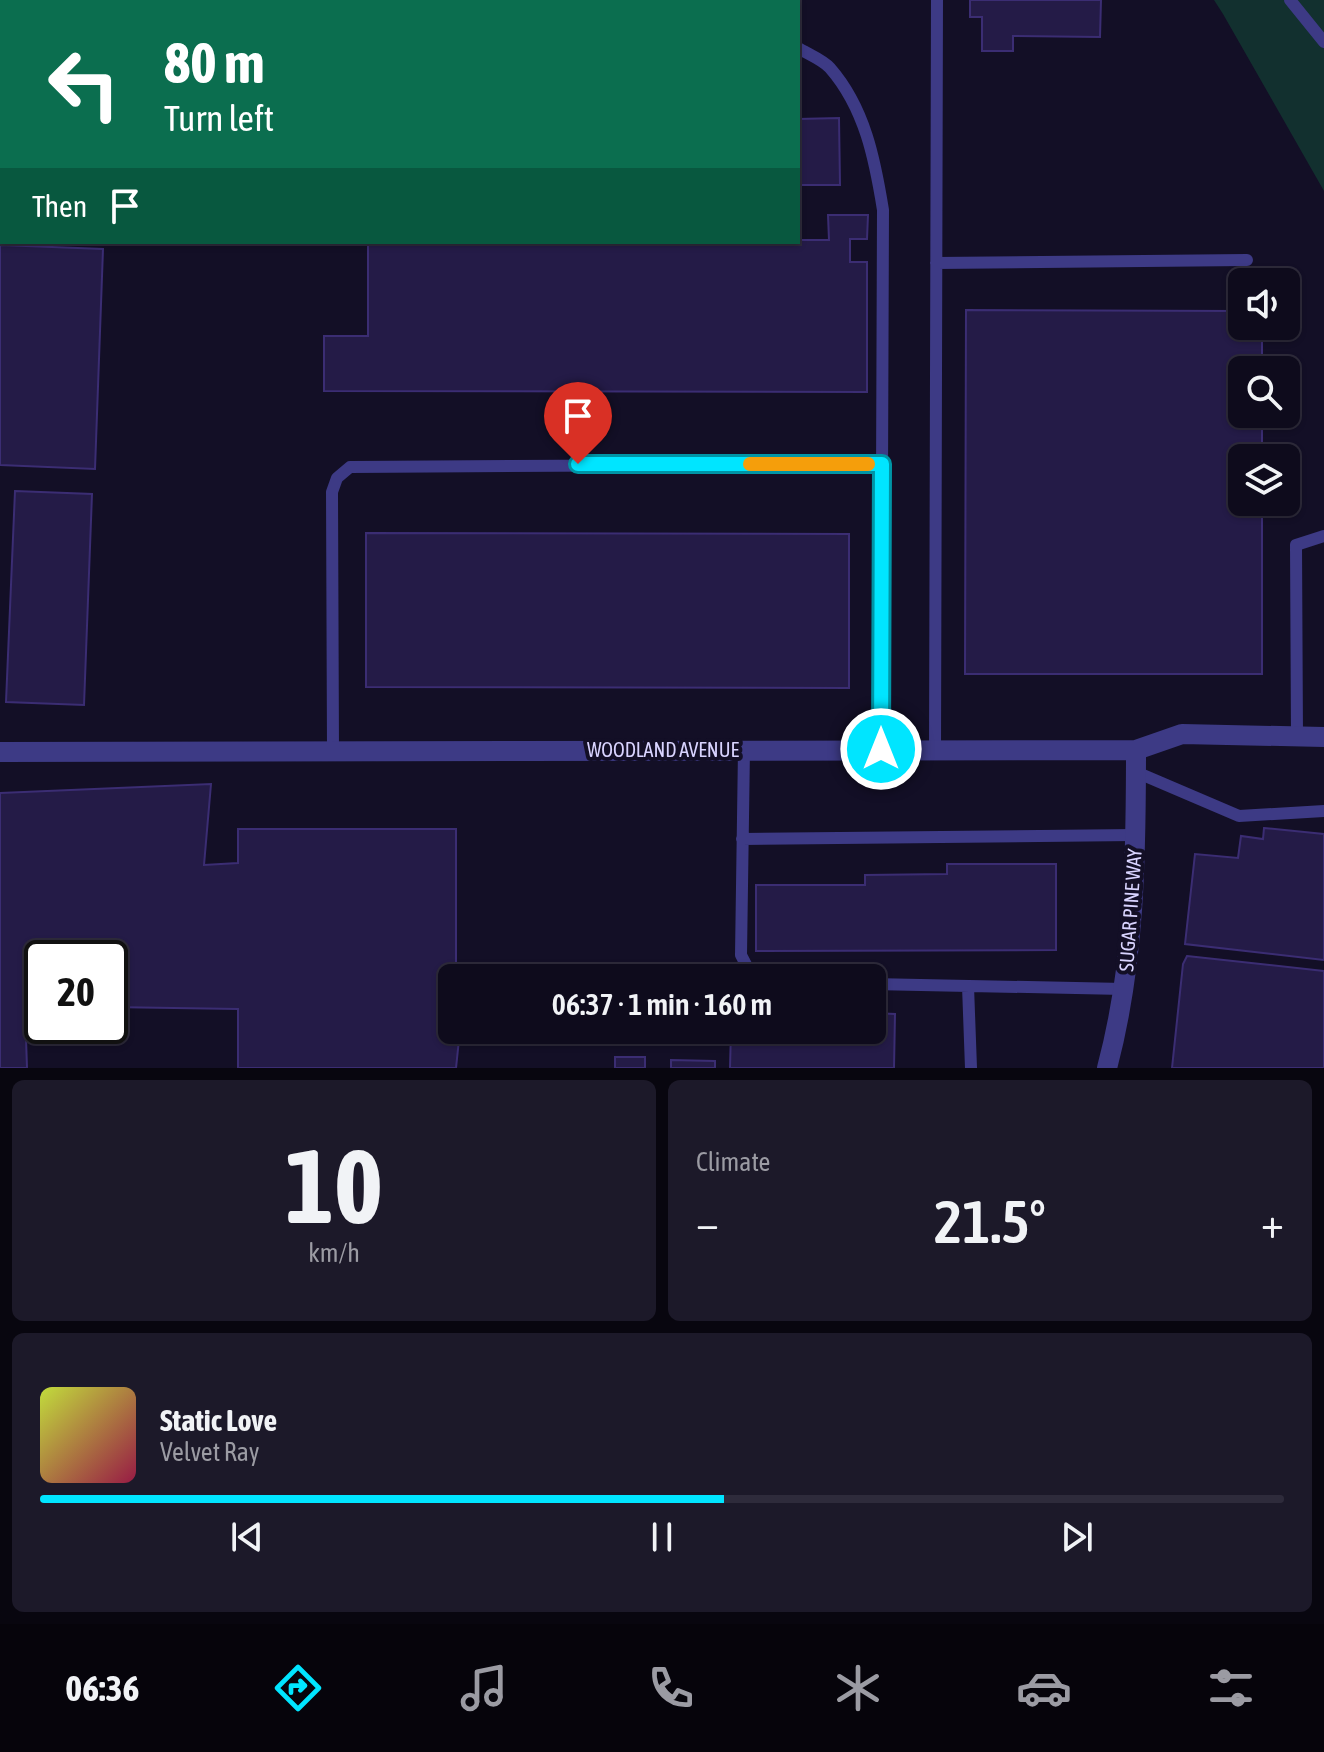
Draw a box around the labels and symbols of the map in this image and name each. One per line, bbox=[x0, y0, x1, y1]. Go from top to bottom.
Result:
pin bbox=[544, 382, 612, 464]
position arrow bbox=[839, 707, 923, 791]
street label: WOODLAND AVENUE bbox=[587, 738, 739, 761]
street label: SUGAR PINE WAY bbox=[1114, 848, 1146, 972]
speed limit sign: 20 bbox=[24, 940, 128, 1044]

